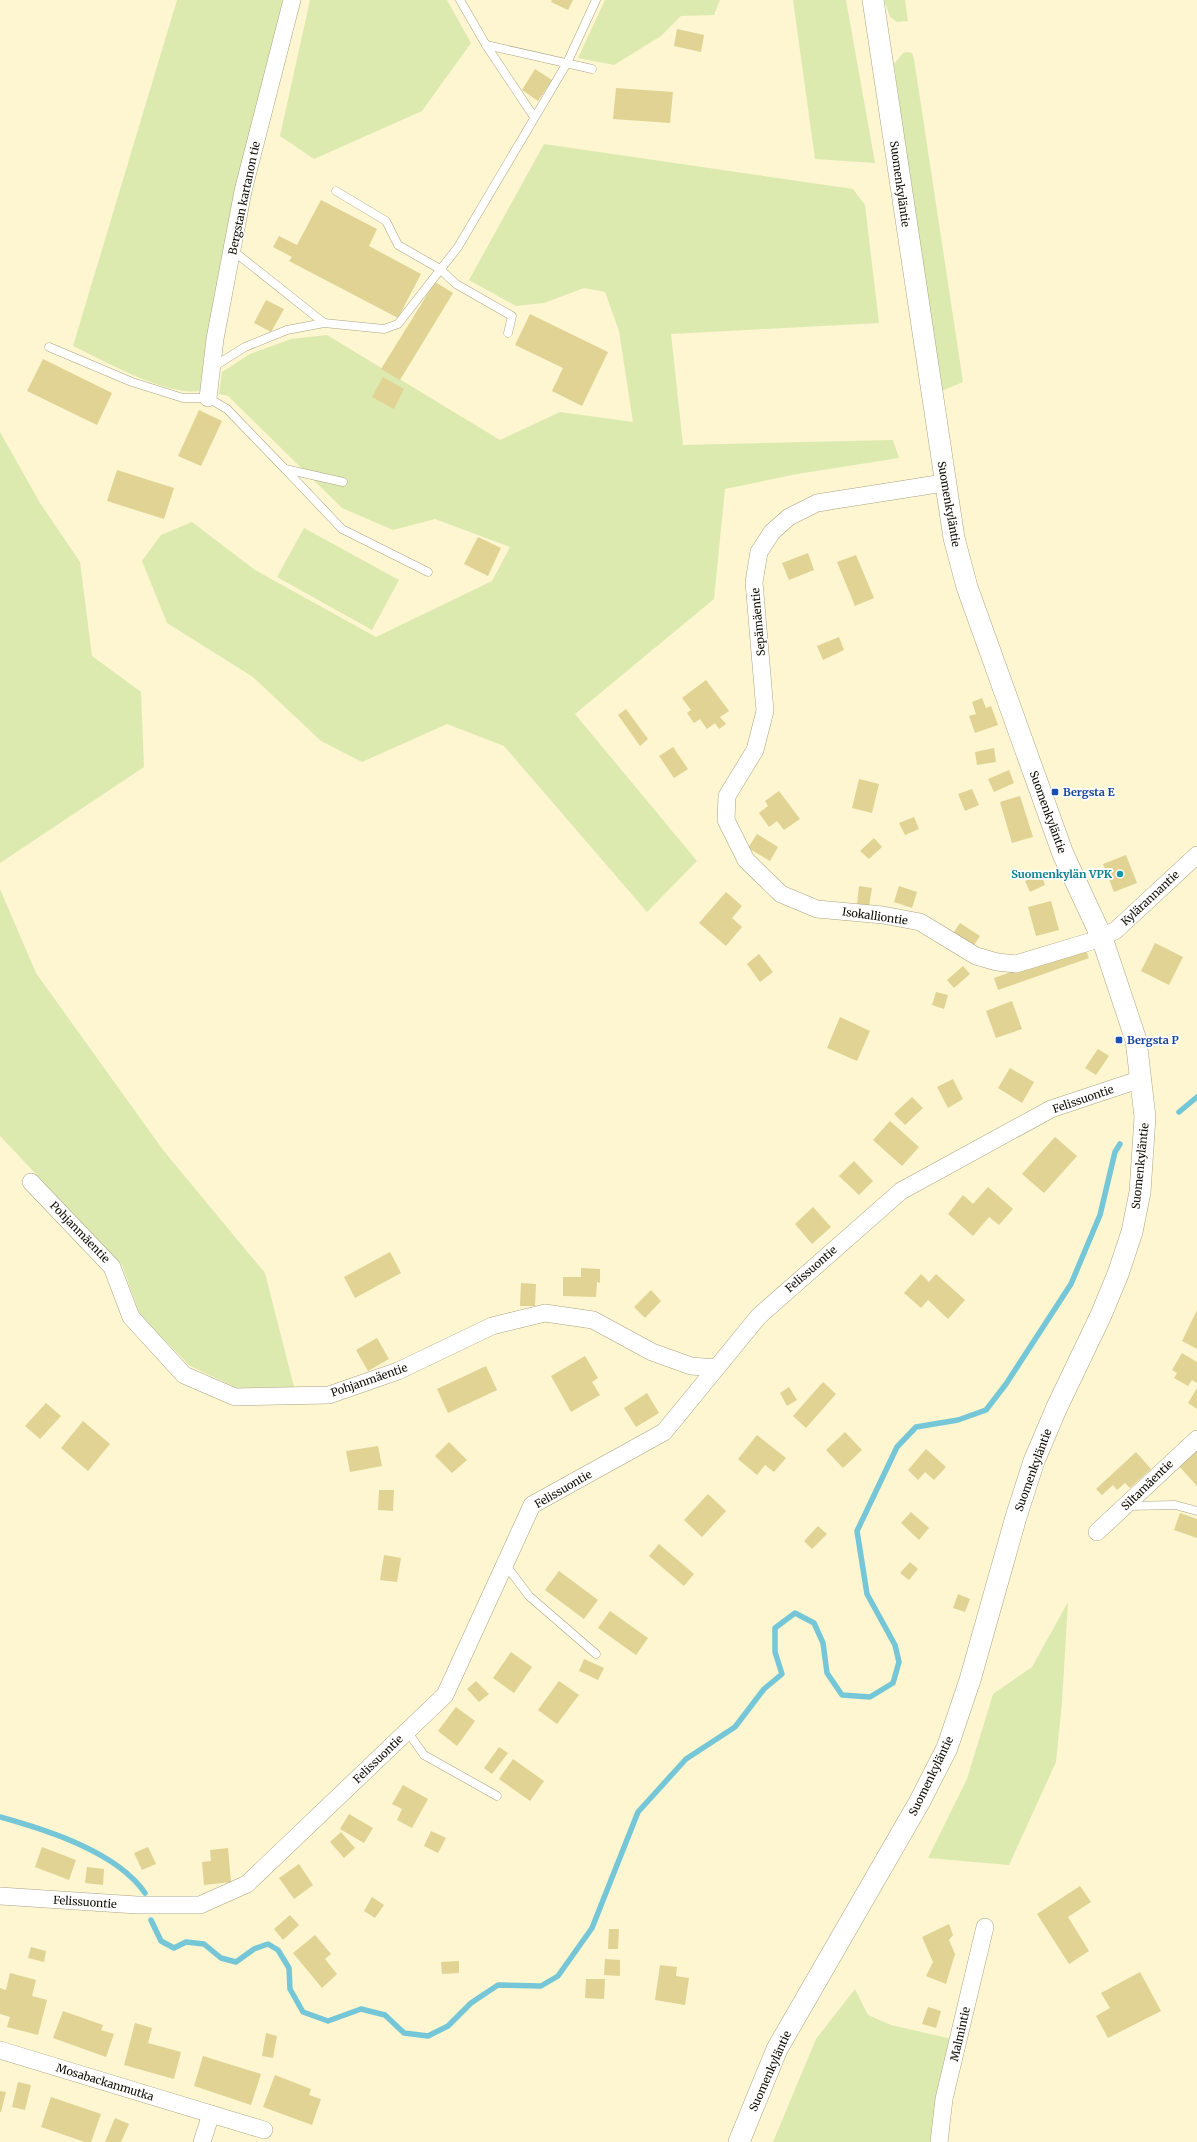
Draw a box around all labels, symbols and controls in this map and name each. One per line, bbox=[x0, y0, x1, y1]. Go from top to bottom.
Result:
street label: Bergstan kartanon tie bbox=[225, 140, 263, 256]
street label: Suomenkyläntie bbox=[887, 140, 913, 228]
street label: Suomenkyläntie bbox=[935, 460, 963, 548]
street label: Sepämäentie bbox=[748, 587, 768, 657]
street label: Suomenkyläntie bbox=[1027, 769, 1070, 855]
place label: Bergsta E bbox=[1063, 785, 1116, 799]
marker: Bergsta E bbox=[1050, 787, 1060, 797]
place label: Suomenkylän VPK bbox=[1011, 867, 1113, 881]
street label: Kylärannantie bbox=[1118, 867, 1182, 929]
marker: Suomenkylän VPK bbox=[1115, 869, 1125, 879]
street label: Isokalliontie bbox=[841, 904, 909, 928]
place label: Bergsta P bbox=[1127, 1033, 1180, 1047]
marker: Bergsta P bbox=[1114, 1035, 1124, 1045]
street label: Felissuontie bbox=[1051, 1082, 1116, 1116]
street label: Suomenkyläntie bbox=[1129, 1122, 1152, 1210]
street label: Pohjanmäentie bbox=[47, 1198, 113, 1266]
street label: Felissuontie bbox=[782, 1243, 840, 1295]
street label: Pohjanmäentie bbox=[329, 1360, 409, 1400]
street label: Suomenkyläntie bbox=[1012, 1427, 1055, 1513]
street label: Siltamäentie bbox=[1118, 1457, 1176, 1513]
street label: Felissuontie bbox=[532, 1467, 594, 1511]
street label: Felissuontie bbox=[350, 1732, 406, 1786]
street label: Suomenkyläntie bbox=[906, 1734, 956, 1818]
street label: Felissuontie bbox=[53, 1893, 118, 1911]
street label: Malmintie bbox=[947, 2005, 973, 2063]
street label: Suomenkyläntie bbox=[746, 2028, 794, 2113]
street label: Mosabackanmutka bbox=[54, 2060, 156, 2104]

